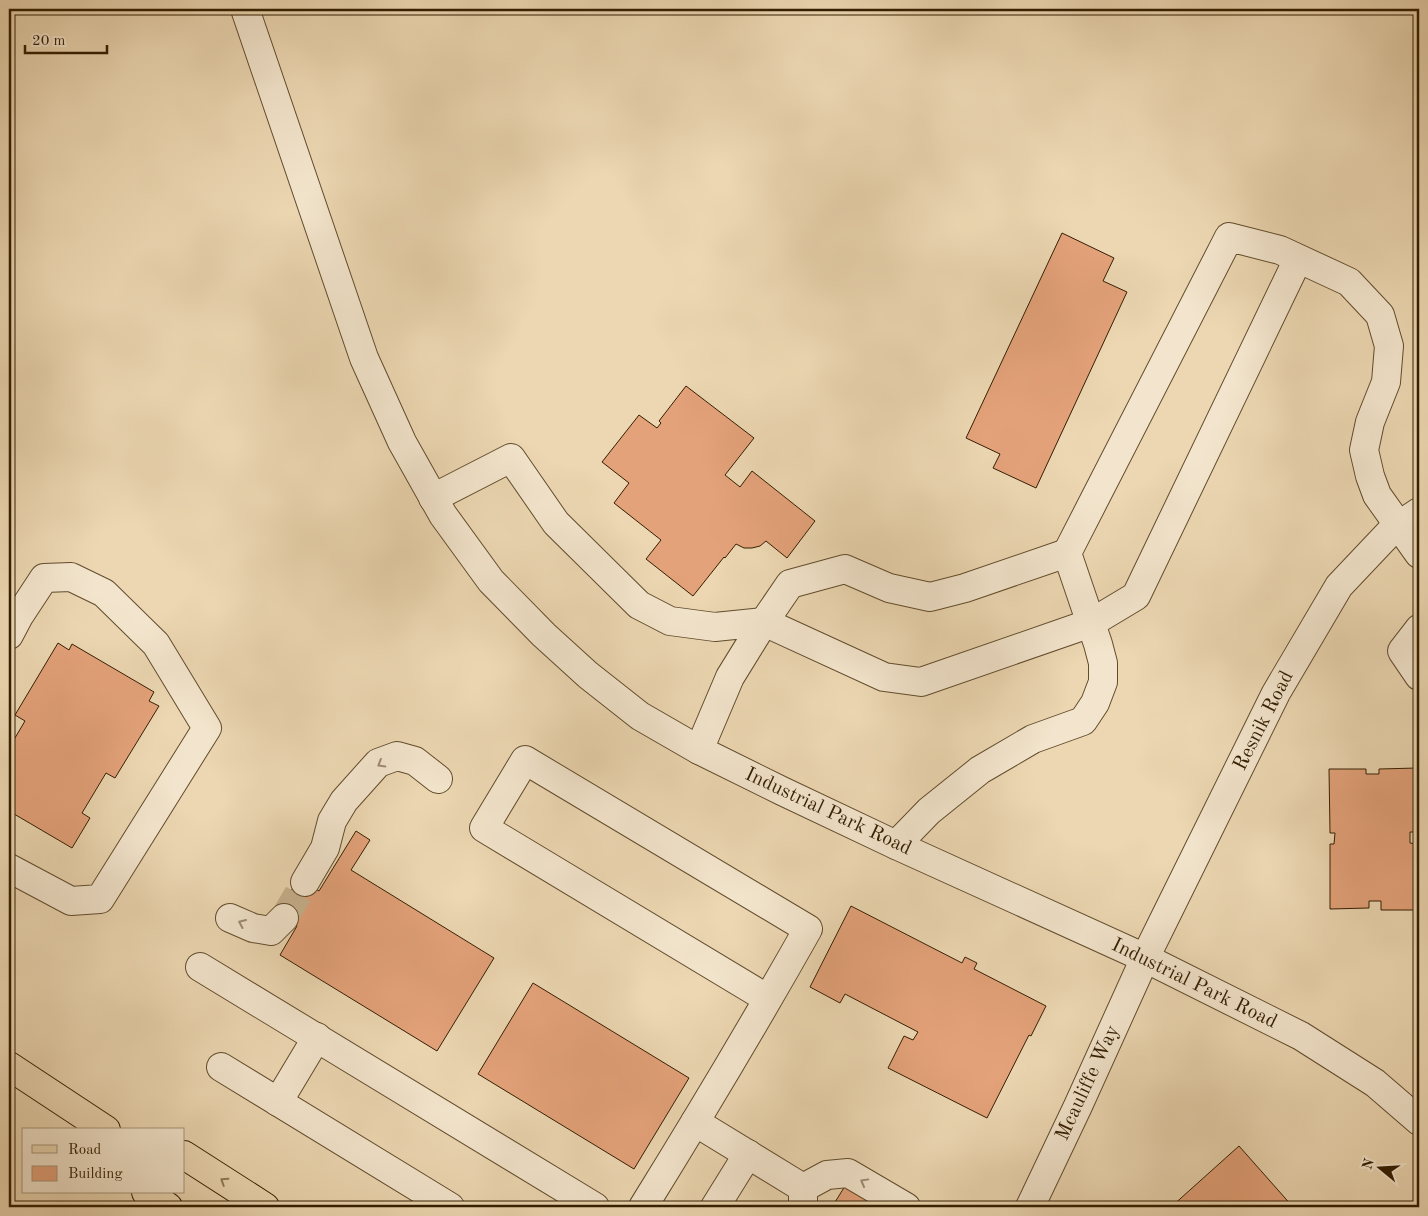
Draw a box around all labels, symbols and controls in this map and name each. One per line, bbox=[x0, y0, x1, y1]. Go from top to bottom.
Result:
scale bar bbox=[25, 22, 108, 54]
text: 20 m bbox=[32, 34, 66, 49]
street label: Resnik Road bbox=[1230, 668, 1298, 774]
one-way arrow bbox=[377, 757, 386, 767]
street label: Industrial Park Road bbox=[742, 765, 914, 859]
one-way arrow bbox=[238, 919, 247, 930]
street label: Industrial Park Road bbox=[1108, 935, 1280, 1033]
street label: Mcauliffe Way bbox=[1053, 1022, 1124, 1144]
legend bbox=[22, 1128, 185, 1194]
text: Road bbox=[68, 1143, 102, 1158]
north arrow bbox=[1356, 1144, 1406, 1194]
text: N bbox=[1360, 1157, 1377, 1172]
text: Building bbox=[68, 1167, 123, 1182]
one-way arrow bbox=[221, 1178, 230, 1187]
one-way arrow bbox=[861, 1179, 870, 1189]

